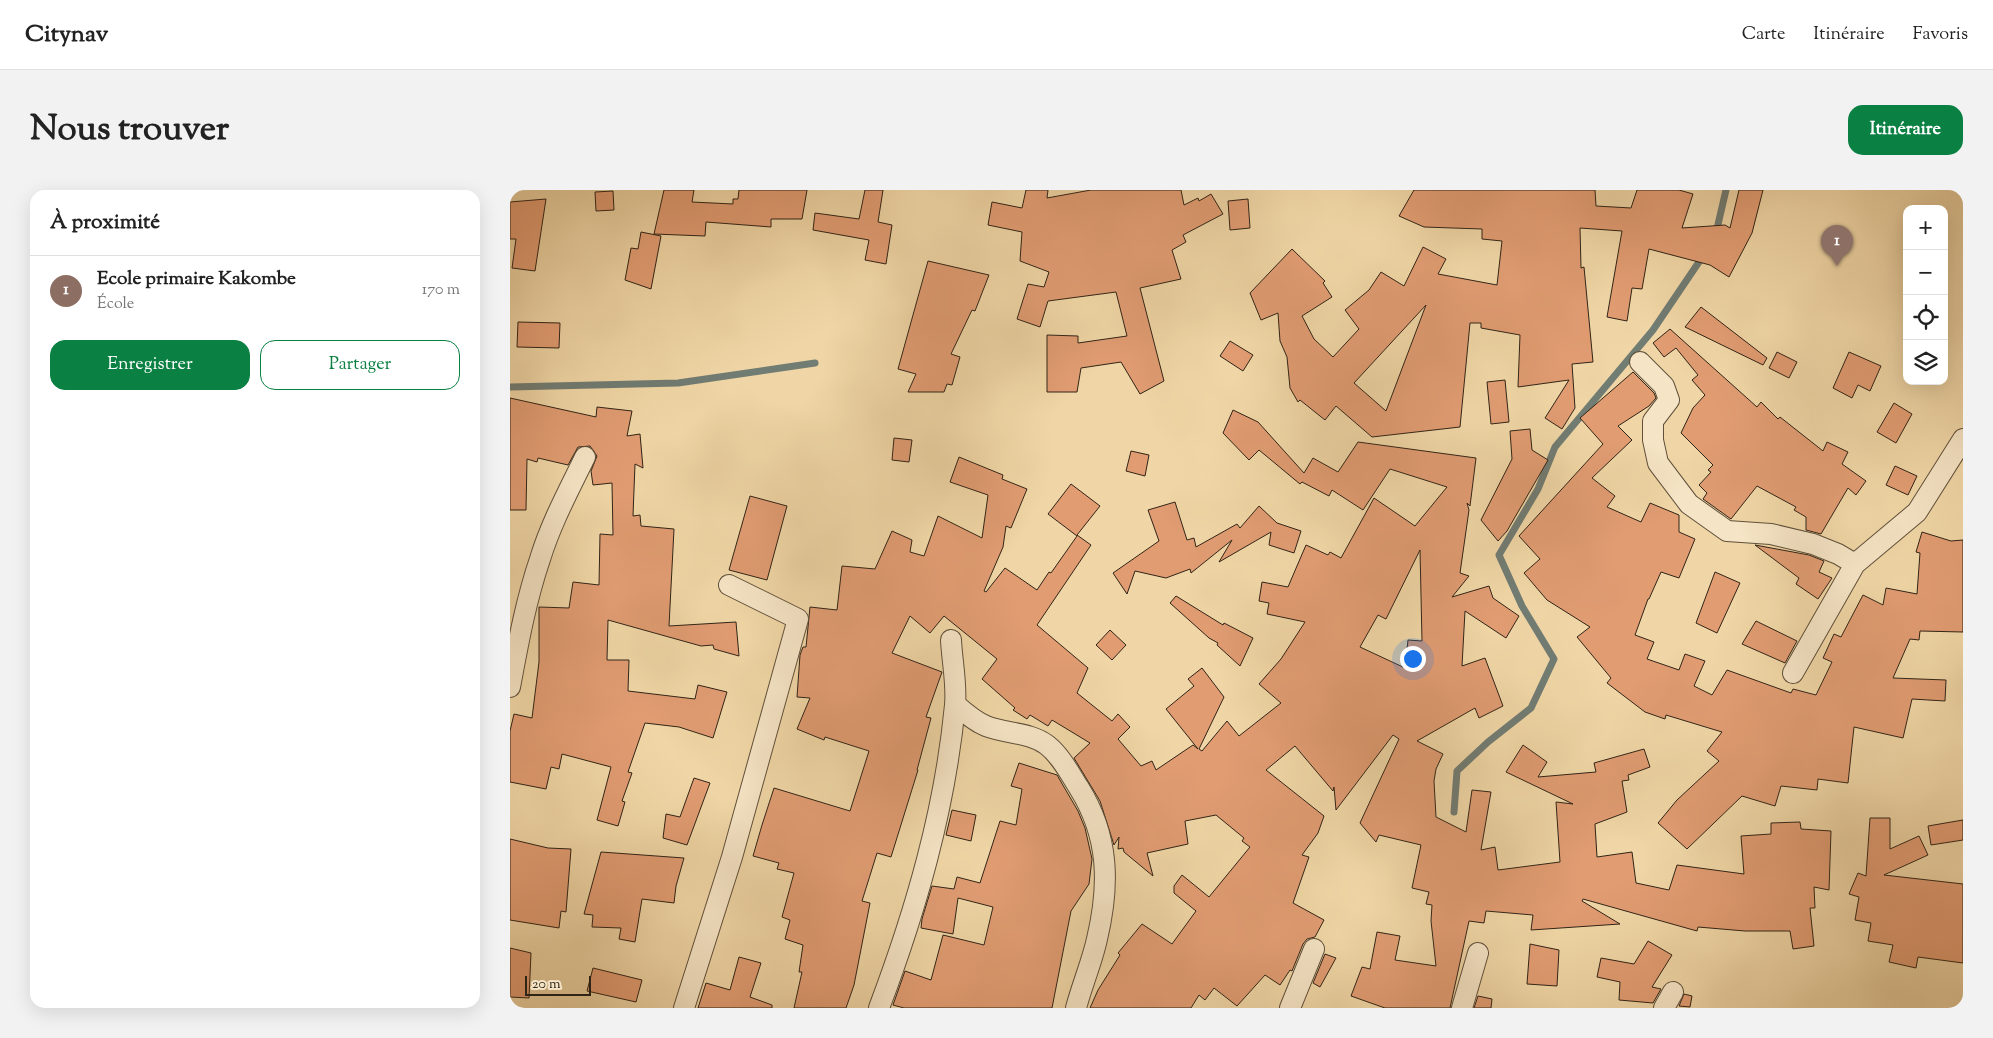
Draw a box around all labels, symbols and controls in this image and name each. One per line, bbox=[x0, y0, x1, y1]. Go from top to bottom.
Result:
text: Citynav bbox=[25, 18, 108, 52]
text: Carte bbox=[1742, 22, 1785, 48]
text: Itinéraire bbox=[1813, 22, 1885, 48]
text: Favoris bbox=[1913, 22, 1968, 48]
text: Nous trouver bbox=[30, 105, 229, 156]
button: Itinéraire bbox=[1848, 105, 1963, 155]
map controls bbox=[1903, 205, 1948, 385]
button: + bbox=[1903, 205, 1948, 250]
text: À proximité bbox=[50, 208, 160, 238]
pin: 1 bbox=[1821, 225, 1853, 266]
button: − bbox=[1903, 250, 1948, 295]
text: Ecole primaire Kakombe bbox=[97, 266, 296, 293]
text: 1 bbox=[63, 279, 69, 302]
text: 170 m bbox=[422, 279, 460, 302]
text: École bbox=[97, 293, 134, 316]
button: locate bbox=[1903, 295, 1948, 340]
button: Enregistrer bbox=[50, 340, 250, 390]
button: Partager bbox=[260, 340, 460, 390]
button: layers bbox=[1903, 340, 1948, 385]
your location bbox=[1400, 646, 1426, 672]
scale bar bbox=[525, 973, 591, 996]
text: 20 m bbox=[532, 975, 561, 995]

